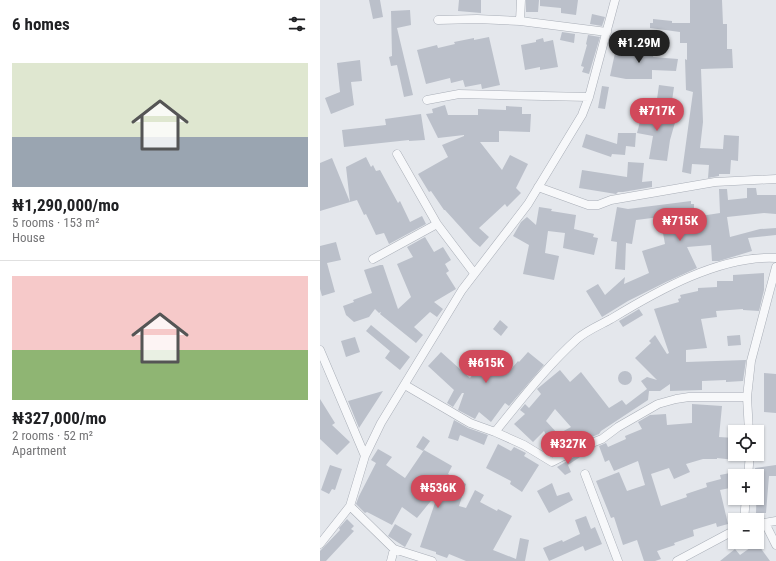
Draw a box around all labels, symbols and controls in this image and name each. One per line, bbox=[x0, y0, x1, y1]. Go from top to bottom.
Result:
icon: filters bbox=[286, 13, 308, 35]
text: 6 homes bbox=[12, 14, 70, 34]
pin: ₦1.29M bbox=[606, 30, 672, 64]
text: ₦1.29M bbox=[618, 35, 660, 50]
icon: home bbox=[124, 89, 196, 161]
pin: ₦717K bbox=[629, 98, 685, 132]
text: ₦717K bbox=[639, 103, 675, 118]
text: ₦1,290,000/mo bbox=[12, 195, 119, 215]
pin: ₦715K bbox=[652, 208, 708, 242]
text: ₦715K bbox=[662, 213, 698, 228]
text: 5 rooms · 153 m² bbox=[12, 215, 99, 230]
text: House bbox=[12, 230, 45, 245]
icon: home bbox=[124, 302, 196, 374]
pin: ₦615K bbox=[458, 350, 514, 384]
text: ₦615K bbox=[468, 355, 504, 370]
text: ₦327,000/mo bbox=[12, 408, 107, 428]
map controls bbox=[728, 425, 764, 549]
button: locate bbox=[728, 425, 764, 461]
text: 2 rooms · 52 m² bbox=[12, 428, 93, 443]
pin: ₦327K bbox=[540, 431, 596, 465]
text: ₦327K bbox=[550, 436, 586, 451]
text: Apartment bbox=[12, 443, 66, 458]
button: + bbox=[728, 469, 764, 505]
pin: ₦536K bbox=[410, 475, 466, 509]
text: ₦536K bbox=[420, 480, 456, 495]
button: − bbox=[728, 513, 764, 549]

